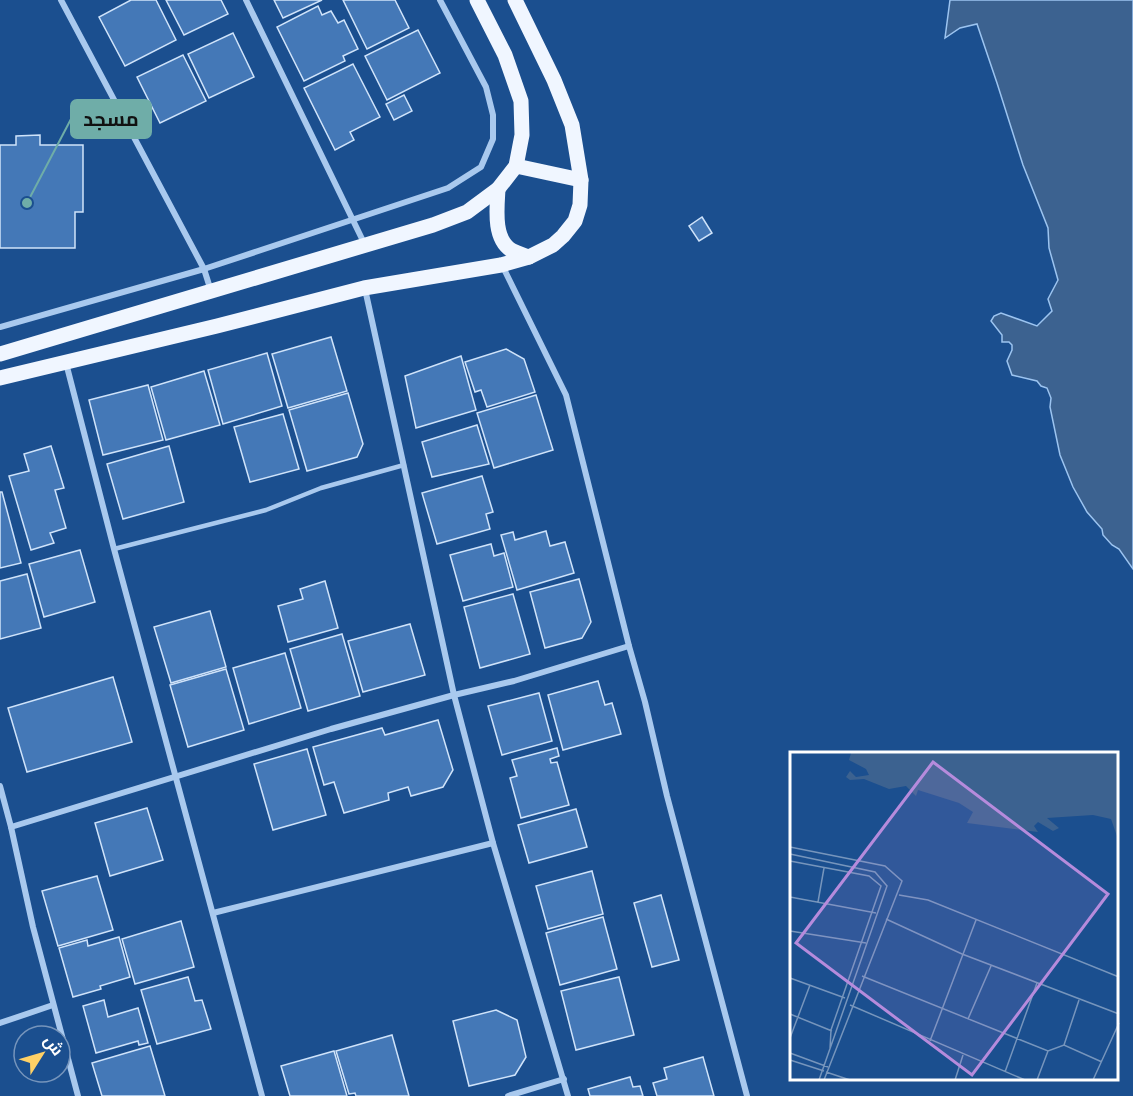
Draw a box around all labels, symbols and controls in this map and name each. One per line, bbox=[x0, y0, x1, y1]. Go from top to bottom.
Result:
callout: مسجد bbox=[71, 100, 151, 138]
text: مسجد bbox=[83, 107, 139, 131]
inset map bbox=[790, 752, 1118, 1081]
north arrow bbox=[12, 1024, 72, 1084]
text: ش bbox=[40, 1031, 67, 1059]

